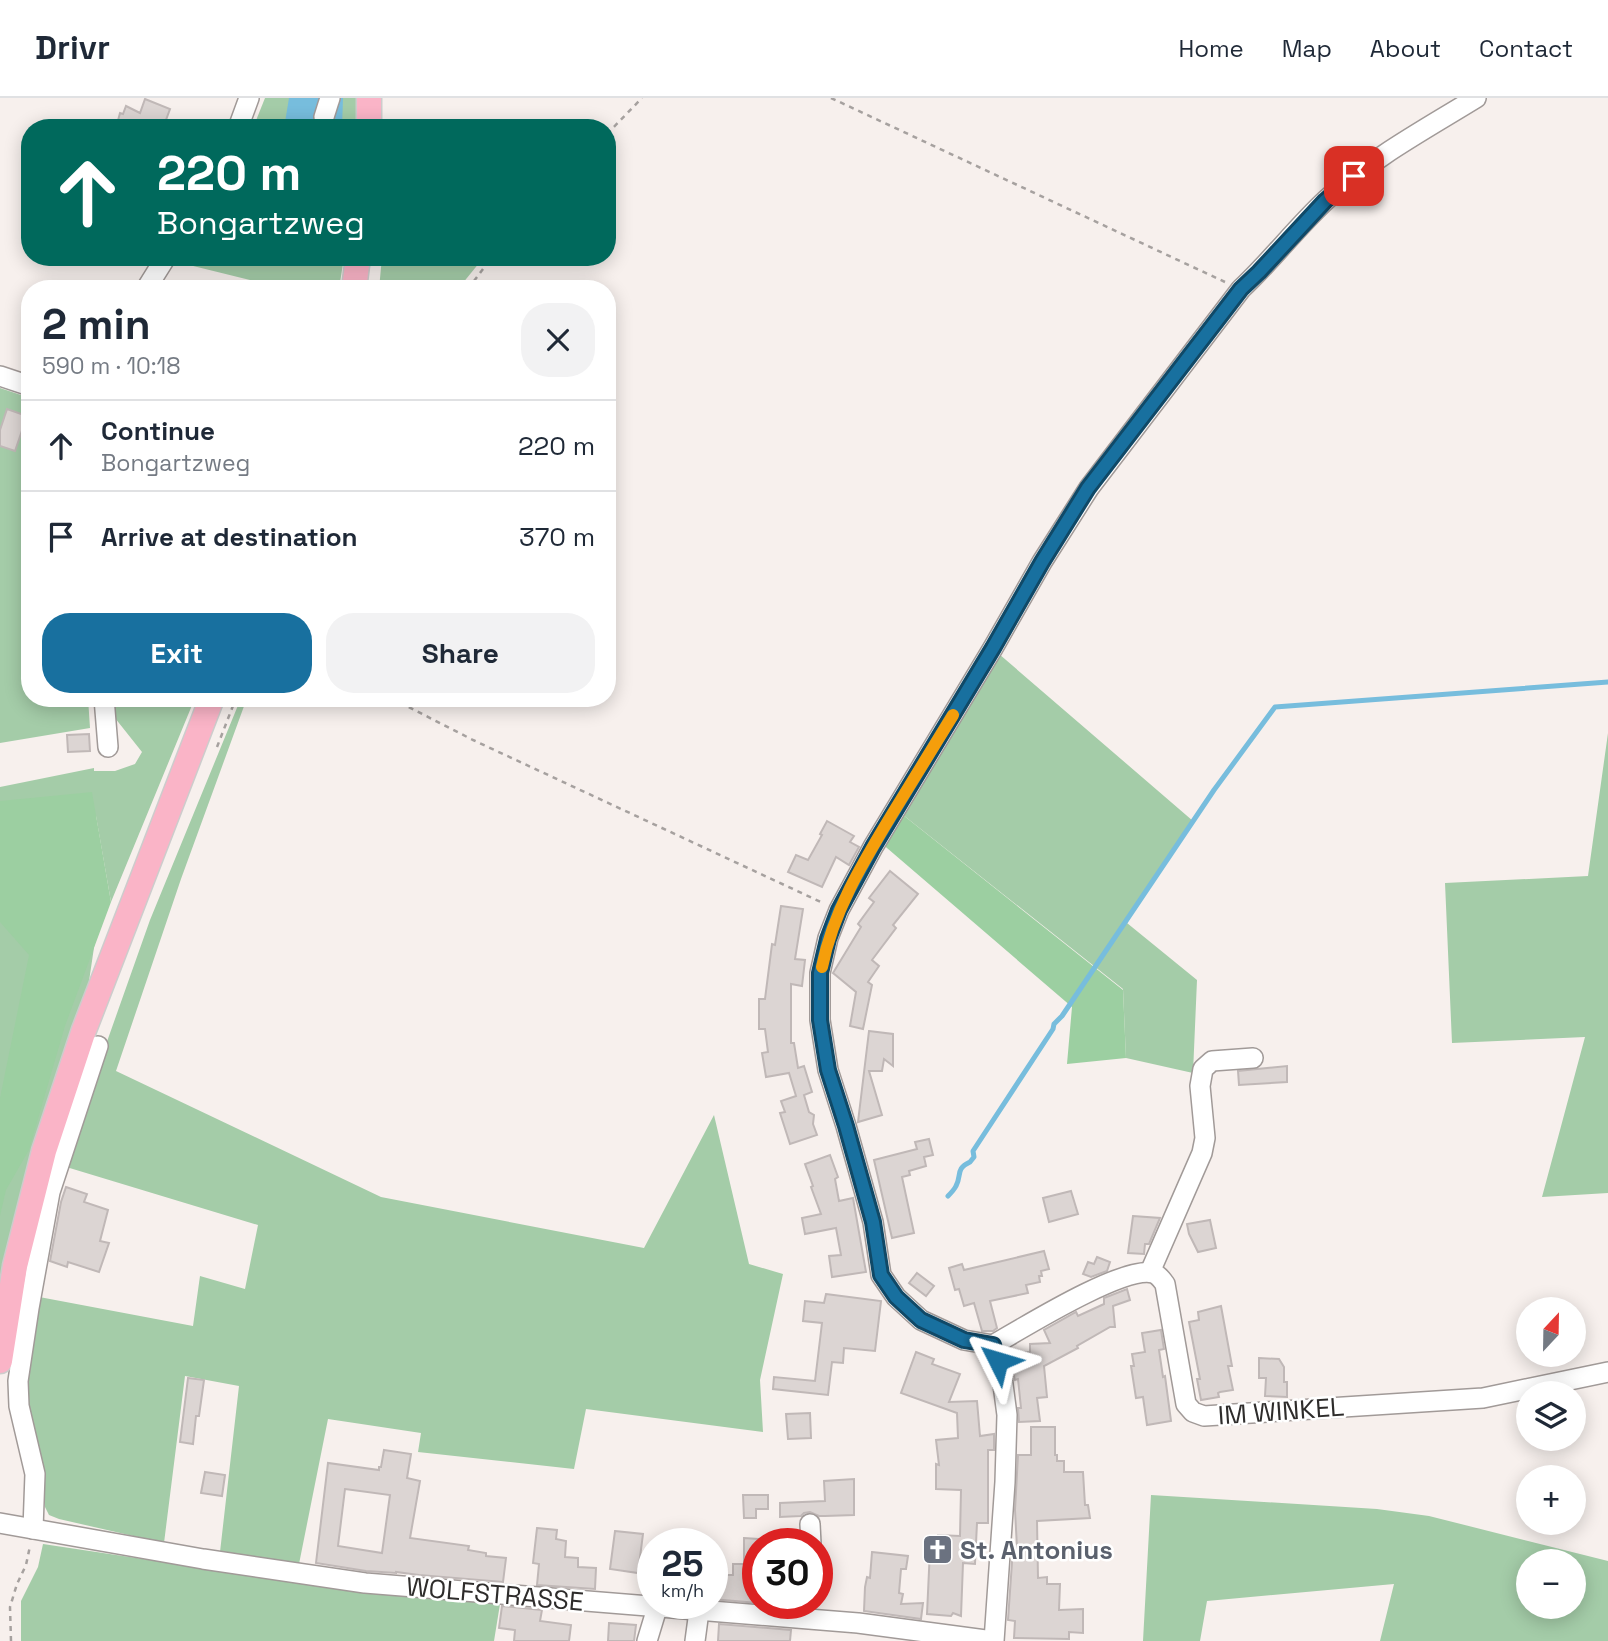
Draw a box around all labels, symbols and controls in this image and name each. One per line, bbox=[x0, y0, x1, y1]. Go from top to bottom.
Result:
text: Drivr bbox=[35, 27, 110, 69]
text: Home bbox=[1178, 33, 1244, 64]
text: Map bbox=[1282, 33, 1332, 64]
text: About bbox=[1370, 33, 1441, 64]
text: Contact bbox=[1479, 33, 1573, 64]
text: 220 m bbox=[157, 142, 301, 204]
pin bbox=[1324, 146, 1384, 206]
icon: ahead bbox=[42, 147, 133, 238]
icon: arrive bbox=[1335, 157, 1373, 195]
text: Bongartzweg bbox=[157, 203, 365, 243]
text: 2 min bbox=[42, 298, 151, 351]
button: close bbox=[521, 303, 595, 377]
text: 590 m · 10:18 bbox=[42, 351, 181, 381]
text: Continue bbox=[101, 414, 215, 448]
icon: ahead bbox=[42, 427, 80, 465]
text: 220 m bbox=[518, 429, 595, 463]
text: Bongartzweg bbox=[101, 448, 250, 478]
icon: arrive bbox=[42, 518, 80, 556]
text: Arrive at destination bbox=[101, 520, 358, 554]
text: 370 m bbox=[519, 520, 595, 554]
button: Exit bbox=[42, 613, 312, 693]
button: Share bbox=[326, 613, 595, 693]
north arrow bbox=[1516, 1297, 1586, 1367]
map controls bbox=[1516, 1297, 1586, 1619]
position arrow bbox=[961, 1324, 1035, 1398]
button: layers bbox=[1516, 1381, 1586, 1451]
street label: IM WINKEL bbox=[1217, 1390, 1345, 1432]
button: + bbox=[1516, 1465, 1586, 1535]
speed limit sign: 30 bbox=[742, 1528, 833, 1619]
church icon: St. Antonius bbox=[920, 1533, 954, 1567]
place label: St. Antonius bbox=[960, 1533, 1113, 1567]
text: 25 bbox=[662, 1542, 703, 1586]
button: − bbox=[1516, 1549, 1586, 1619]
street label: WOLFSTRASSE bbox=[405, 1569, 585, 1619]
text: km/h bbox=[661, 1579, 704, 1602]

